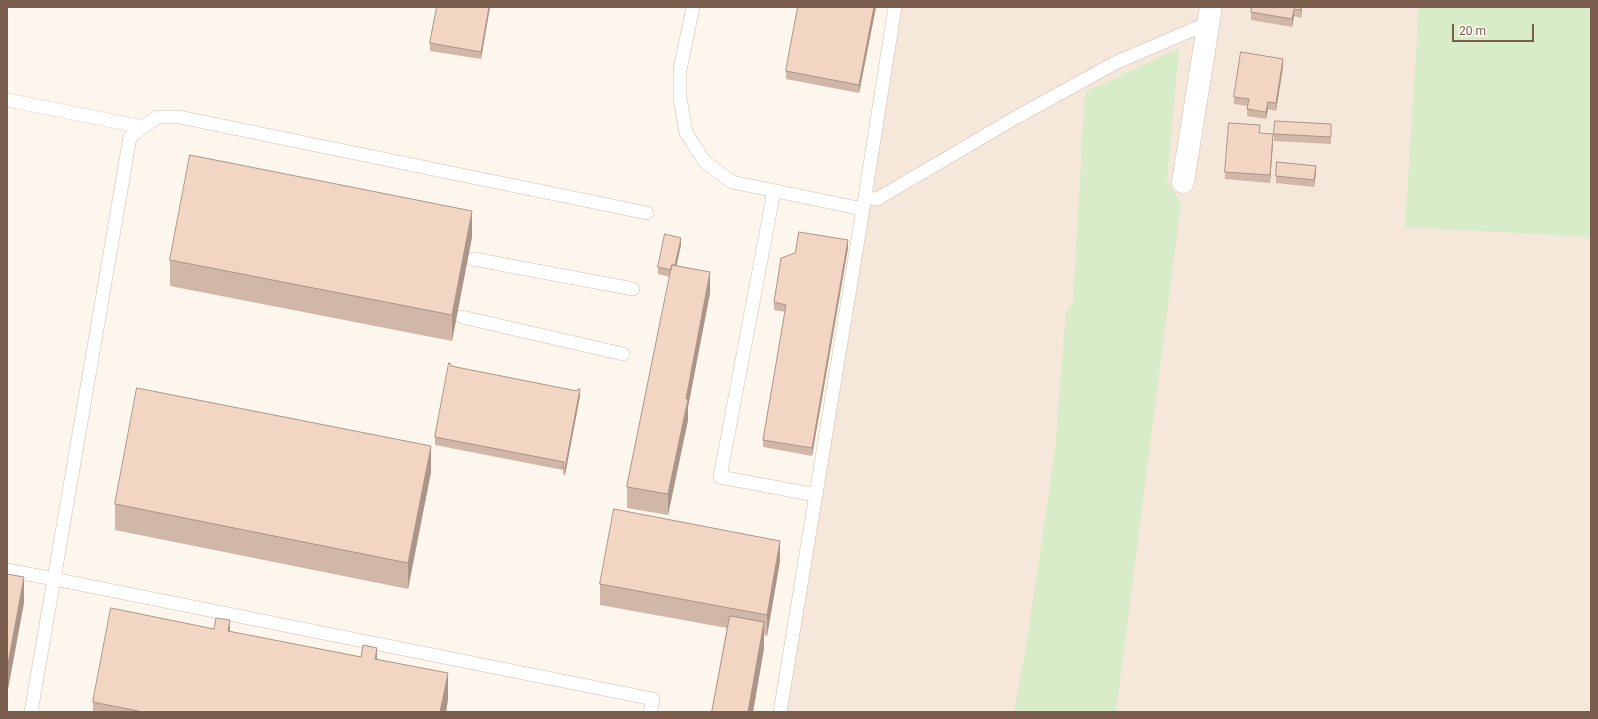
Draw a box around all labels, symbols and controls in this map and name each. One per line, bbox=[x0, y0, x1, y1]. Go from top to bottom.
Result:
scale bar bbox=[1454, 16, 1536, 42]
text: 20 m bbox=[1459, 24, 1486, 38]

